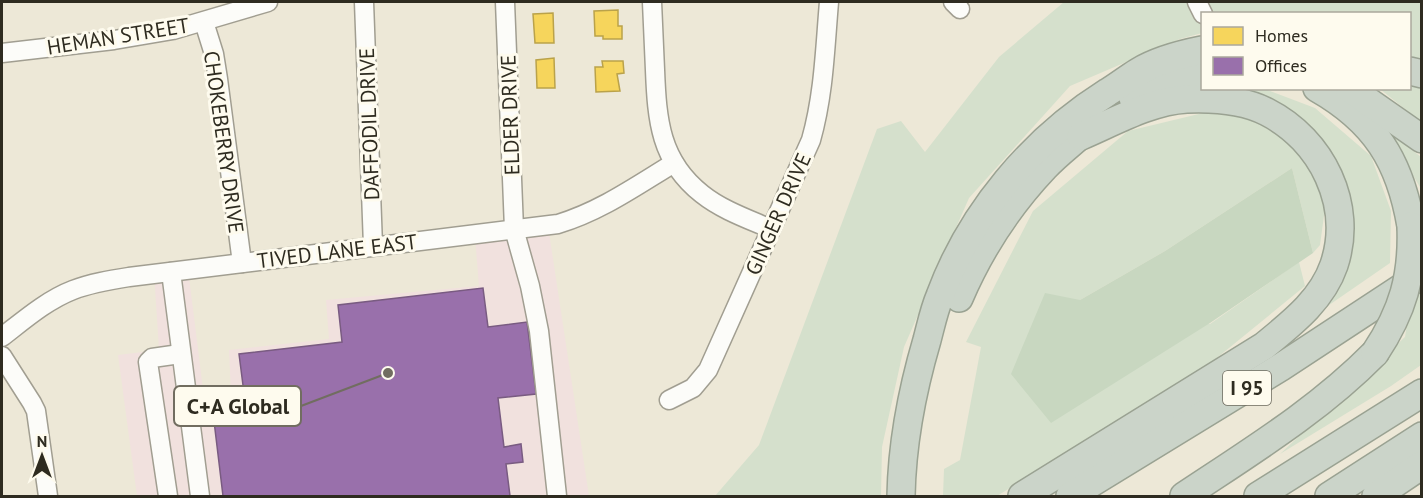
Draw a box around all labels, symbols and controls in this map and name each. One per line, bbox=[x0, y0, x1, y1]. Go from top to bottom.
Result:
street label: HEMAN STREET bbox=[45, 11, 191, 61]
legend bbox=[1201, 12, 1411, 90]
text: Homes bbox=[1255, 24, 1308, 47]
street label: DAFFODIL DRIVE bbox=[353, 47, 385, 201]
street label: CHOKEBERRY DRIVE bbox=[198, 49, 250, 235]
street label: ELDER DRIVE bbox=[494, 54, 526, 176]
text: Offices bbox=[1255, 54, 1307, 77]
street label: GINGER DRIVE bbox=[739, 149, 817, 279]
street label: TIVED LANE EAST bbox=[256, 228, 419, 274]
road number: I 95 bbox=[1223, 371, 1271, 405]
callout: C+A Global bbox=[174, 386, 301, 426]
text: C+A Global bbox=[187, 392, 290, 420]
north arrow bbox=[12, 426, 72, 486]
text: N bbox=[37, 431, 47, 451]

